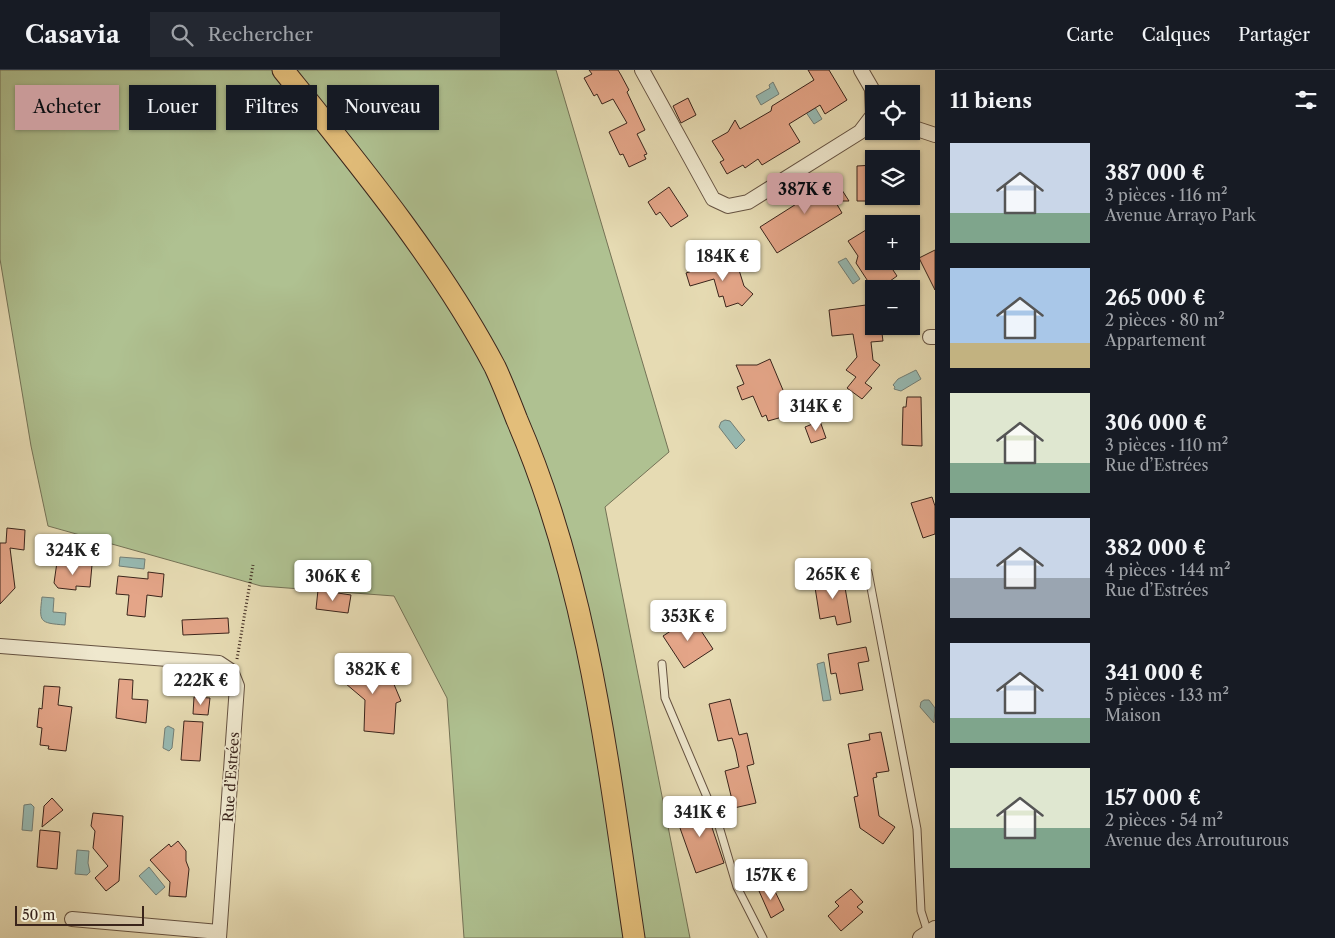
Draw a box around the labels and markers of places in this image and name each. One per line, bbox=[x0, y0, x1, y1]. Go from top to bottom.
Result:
pin: 387K € bbox=[764, 172, 846, 215]
pin: 184K € bbox=[682, 240, 764, 282]
pin: 314K € bbox=[775, 390, 857, 432]
pin: 324K € bbox=[32, 534, 114, 576]
pin: 265K € bbox=[792, 558, 874, 600]
pin: 306K € bbox=[292, 560, 374, 602]
pin: 353K € bbox=[647, 600, 729, 642]
pin: 382K € bbox=[332, 652, 414, 695]
pin: 222K € bbox=[160, 664, 242, 706]
pin: 341K € bbox=[659, 796, 741, 838]
pin: 157K € bbox=[730, 858, 812, 901]

